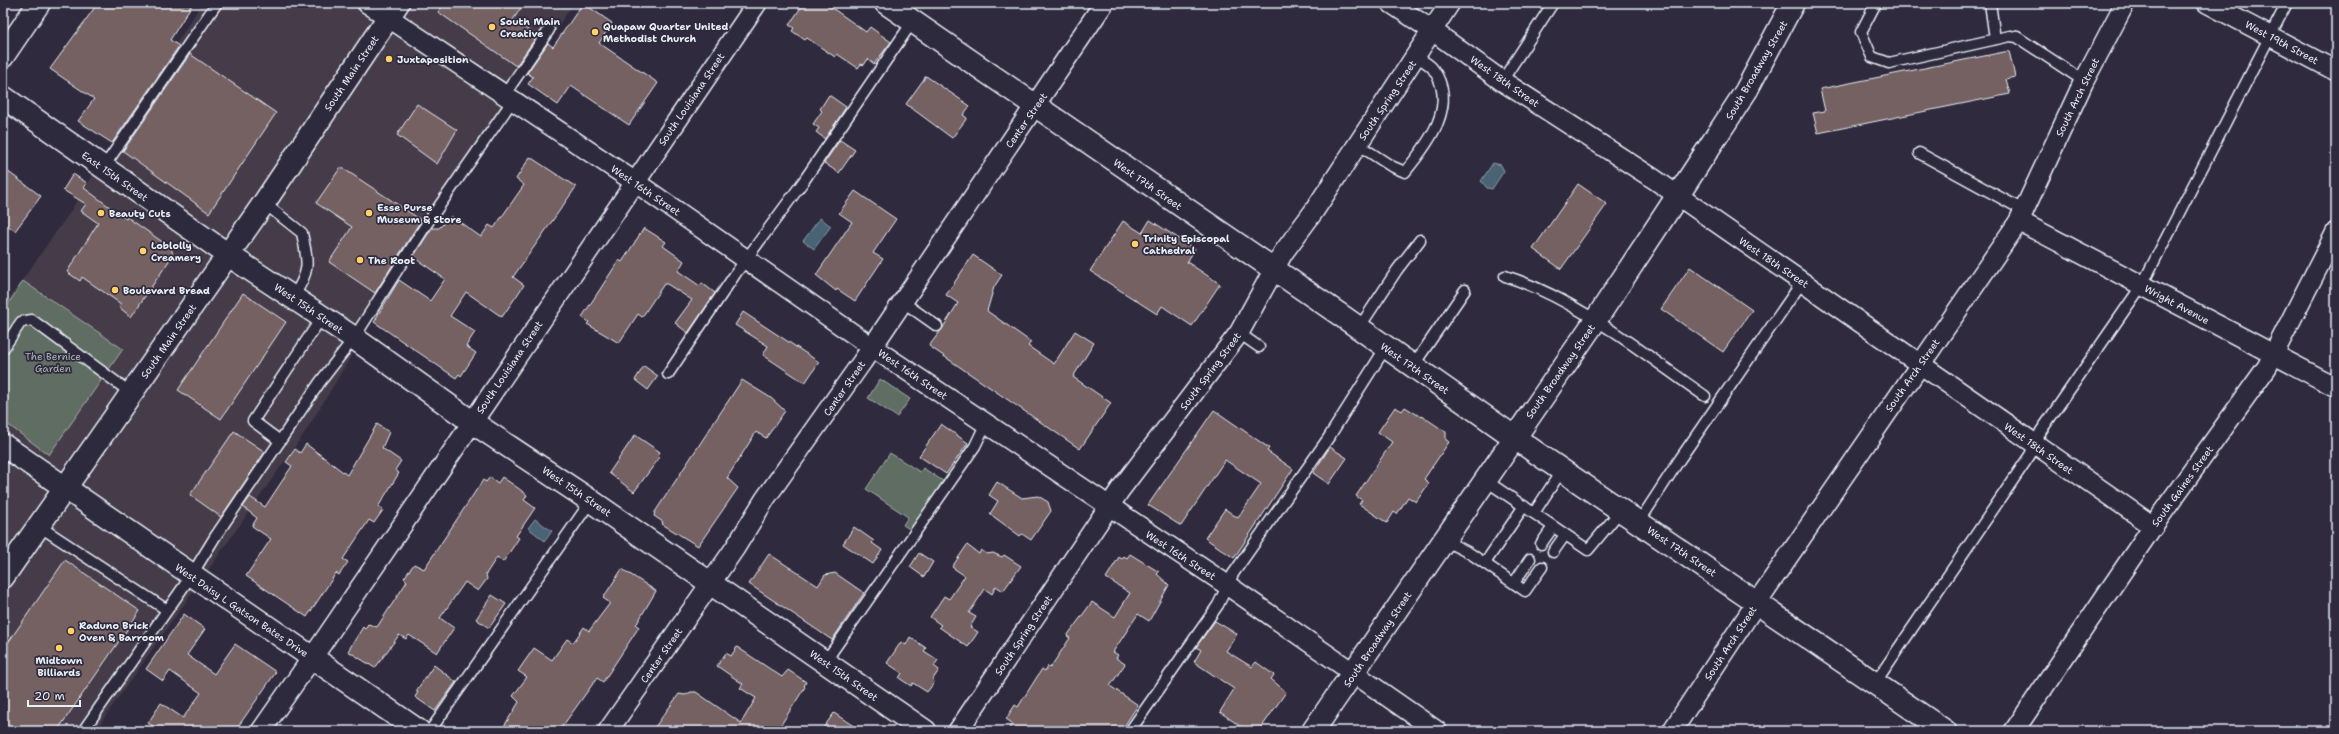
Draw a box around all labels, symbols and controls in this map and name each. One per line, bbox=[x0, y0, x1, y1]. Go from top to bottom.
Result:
place label: South Main Creative bbox=[500, 15, 561, 40]
street label: South Broadway Street bbox=[1723, 18, 1790, 122]
street label: West 19th Street bbox=[2243, 18, 2321, 67]
place label: Quapaw Quarter United Methodist Church bbox=[603, 20, 728, 45]
marker: South Main Creative bbox=[487, 22, 497, 32]
marker: Quapaw Quarter United Methodist Church bbox=[590, 27, 600, 37]
street label: South Main Street bbox=[321, 33, 382, 114]
street label: South Louisiana Street bbox=[655, 50, 727, 148]
place label: Juxtaposition bbox=[397, 53, 469, 66]
street label: West 18th Street bbox=[1468, 53, 1542, 110]
marker: Juxtaposition bbox=[384, 54, 394, 64]
street label: South Arch Street bbox=[2053, 56, 2102, 139]
street label: South Spring Street bbox=[1356, 58, 1419, 143]
street label: Center Street bbox=[1003, 90, 1050, 150]
street label: East 15th Street bbox=[79, 149, 150, 204]
street label: West 17th Street bbox=[1111, 156, 1185, 213]
street label: West 16th Street bbox=[608, 162, 683, 219]
place label: Esse Purse Museum & Store bbox=[377, 201, 462, 226]
place label: Beauty Cuts bbox=[109, 207, 171, 220]
marker: Beauty Cuts bbox=[96, 208, 106, 218]
marker: Esse Purse Museum & Store bbox=[364, 208, 374, 218]
place label: Trinity Episcopal Cathedral bbox=[1143, 232, 1230, 257]
street label: West 18th Street bbox=[1736, 234, 1811, 291]
place label: Loblolly Creamery bbox=[151, 239, 201, 264]
marker: Trinity Episcopal Cathedral bbox=[1130, 239, 1140, 249]
marker: Loblolly Creamery bbox=[138, 246, 148, 256]
place label: The Root bbox=[368, 254, 415, 267]
marker: The Root bbox=[355, 255, 365, 265]
street label: West 15th Street bbox=[272, 280, 346, 336]
street label: Wright Avenue bbox=[2142, 282, 2212, 327]
place label: Boulevard Bread bbox=[123, 284, 210, 297]
marker: Boulevard Bread bbox=[110, 285, 120, 295]
street label: South Main Street bbox=[138, 301, 199, 381]
street label: South Louisiana Street bbox=[473, 318, 545, 416]
street label: South Broadway Street bbox=[1523, 321, 1598, 421]
street label: South Spring Street bbox=[1177, 330, 1244, 413]
street label: South Arch Street bbox=[1882, 336, 1942, 414]
street label: West 17th Street bbox=[1378, 340, 1452, 397]
street label: West 16th Street bbox=[875, 346, 950, 403]
park label: The Bernice Garden bbox=[25, 350, 81, 375]
street label: Center Street bbox=[821, 358, 868, 418]
street label: West 18th Street bbox=[2002, 420, 2076, 477]
street label: South Gaines Street bbox=[2149, 443, 2216, 529]
street label: West 15th Street bbox=[540, 463, 614, 519]
street label: West 17th Street bbox=[1644, 523, 1719, 579]
street label: West 16th Street bbox=[1143, 528, 1218, 583]
street label: West Daisy L Gatson Bates Drive bbox=[173, 561, 311, 660]
street label: South Broadway Street bbox=[1341, 589, 1414, 690]
street label: South Spring Street bbox=[992, 593, 1055, 678]
street label: South Arch Street bbox=[1701, 604, 1759, 683]
place label: Raduno Brick Oven & Barroom bbox=[79, 619, 164, 644]
street label: Center Street bbox=[638, 625, 685, 685]
marker: Raduno Brick Oven & Barroom bbox=[66, 626, 76, 636]
marker: Midtown Billiards bbox=[54, 643, 64, 653]
street label: West 15th Street bbox=[807, 647, 880, 704]
place label: Midtown Billiards bbox=[35, 654, 83, 679]
scale bar bbox=[28, 682, 80, 708]
text: 20 m bbox=[34, 688, 65, 704]

